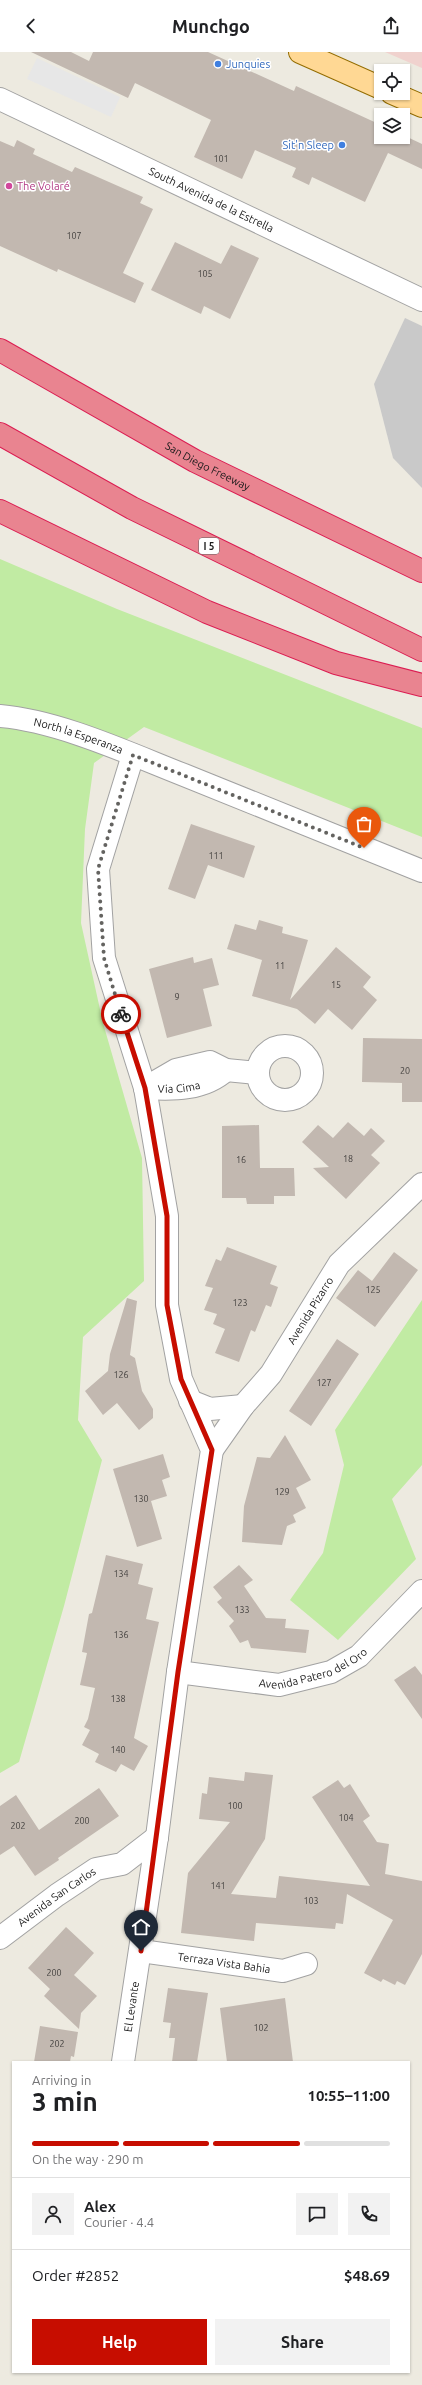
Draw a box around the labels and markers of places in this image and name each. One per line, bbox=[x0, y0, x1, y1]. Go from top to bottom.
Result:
place label: Junquies bbox=[226, 58, 270, 70]
marker: Junquies bbox=[213, 59, 223, 69]
place label: Sit'n Sleep bbox=[283, 139, 334, 151]
marker: Sit'n Sleep bbox=[337, 140, 347, 150]
place label: The Volaré bbox=[17, 180, 70, 192]
marker: The Volaré bbox=[4, 181, 14, 191]
pin bbox=[347, 807, 381, 848]
pin bbox=[124, 1910, 158, 1951]

